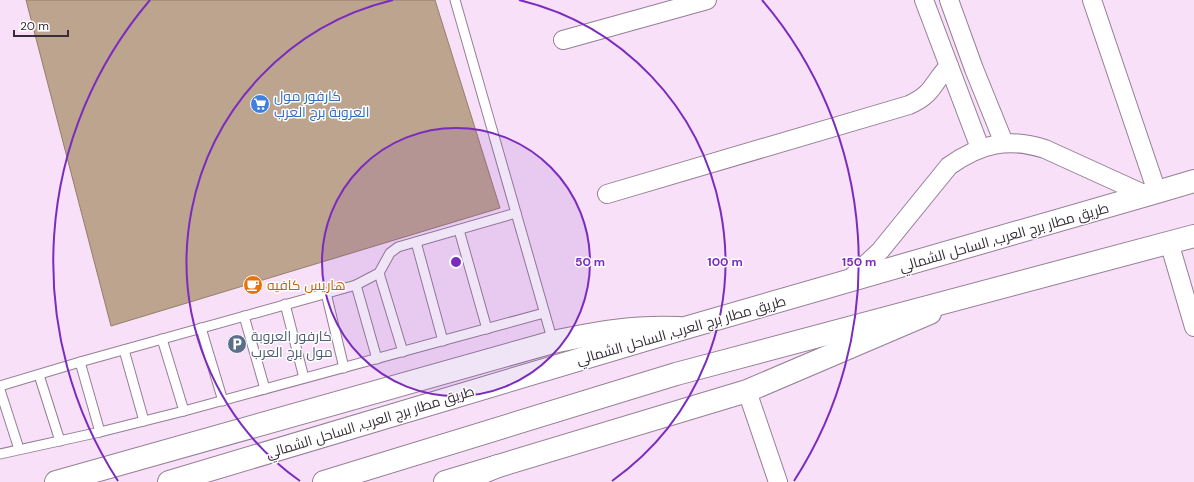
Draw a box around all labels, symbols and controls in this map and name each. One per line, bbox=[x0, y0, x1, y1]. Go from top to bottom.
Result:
scale bar bbox=[14, 12, 68, 38]
text: 20 m bbox=[20, 18, 49, 34]
place label: كارفور مول العروبة برج العرب bbox=[274, 87, 369, 121]
supermarket icon: كارفور مول العروبة برج العرب bbox=[249, 93, 271, 115]
street label: طريق مطار برج العرب, الساحل الشمالي bbox=[897, 198, 1112, 278]
text: 50 m bbox=[575, 254, 605, 270]
text: 100 m bbox=[707, 254, 743, 270]
text: 150 m bbox=[842, 254, 876, 270]
centre of rings bbox=[449, 255, 463, 269]
cafe icon: هاريس كافيه bbox=[242, 274, 264, 296]
place label: هاريس كافيه bbox=[267, 276, 346, 294]
street label: طريق مطار برج العرب, الساحل الشمالي bbox=[574, 291, 789, 371]
place label: كارفور العروبة مول برج العرب bbox=[251, 327, 333, 361]
parking icon: كارفور العروبة مول برج العرب bbox=[226, 333, 248, 355]
street label: طريق مطار برج العرب, الساحل الشمالي bbox=[264, 382, 477, 465]

